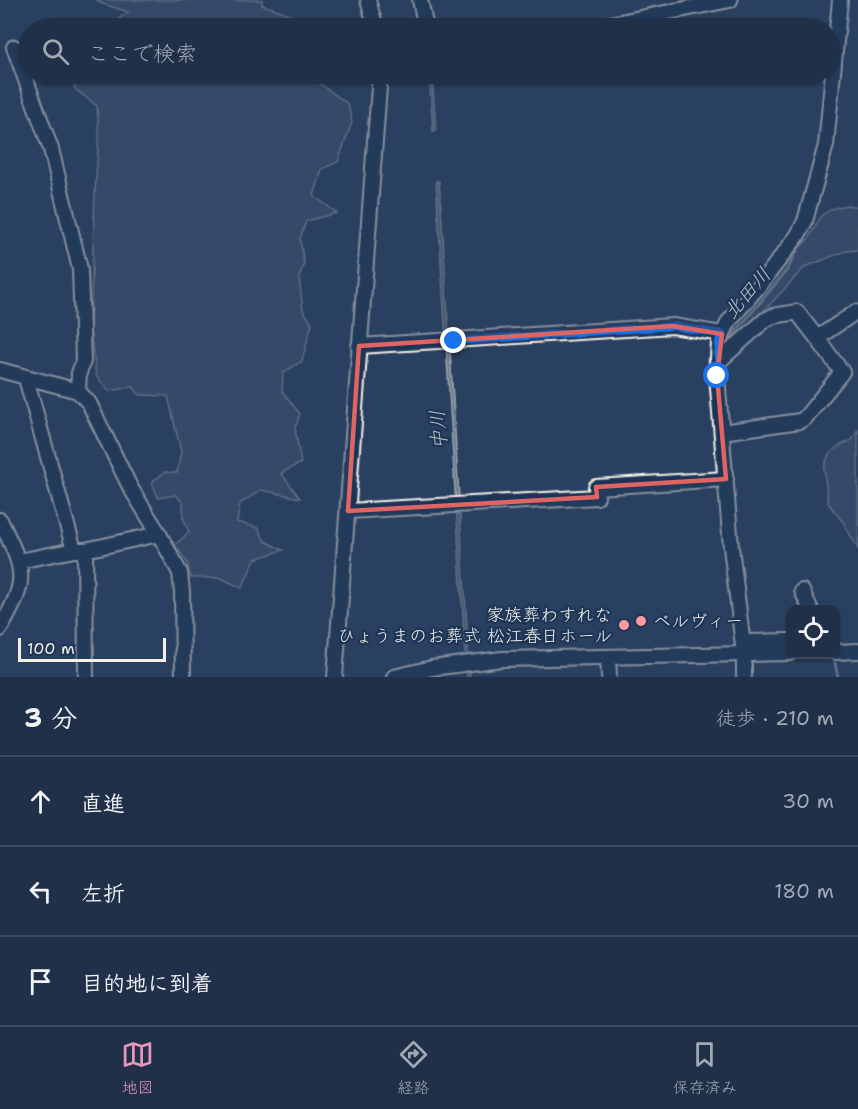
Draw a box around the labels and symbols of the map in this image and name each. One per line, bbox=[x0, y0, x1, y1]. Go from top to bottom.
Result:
water label: 北田川 bbox=[718, 262, 776, 324]
route end bbox=[440, 327, 466, 353]
route start bbox=[703, 362, 729, 388]
water label: 中川 bbox=[424, 409, 452, 451]
place label: 家族葬わすれな ひょうまのお葬式 松江春日ホール bbox=[337, 603, 612, 648]
place label: ベルヴィー bbox=[653, 609, 743, 633]
marker: ベルヴィー bbox=[634, 614, 648, 628]
marker: 家族葬わすれな ひょうまのお葬式 松江春日ホール bbox=[617, 618, 631, 632]
scale bar bbox=[18, 635, 166, 662]

